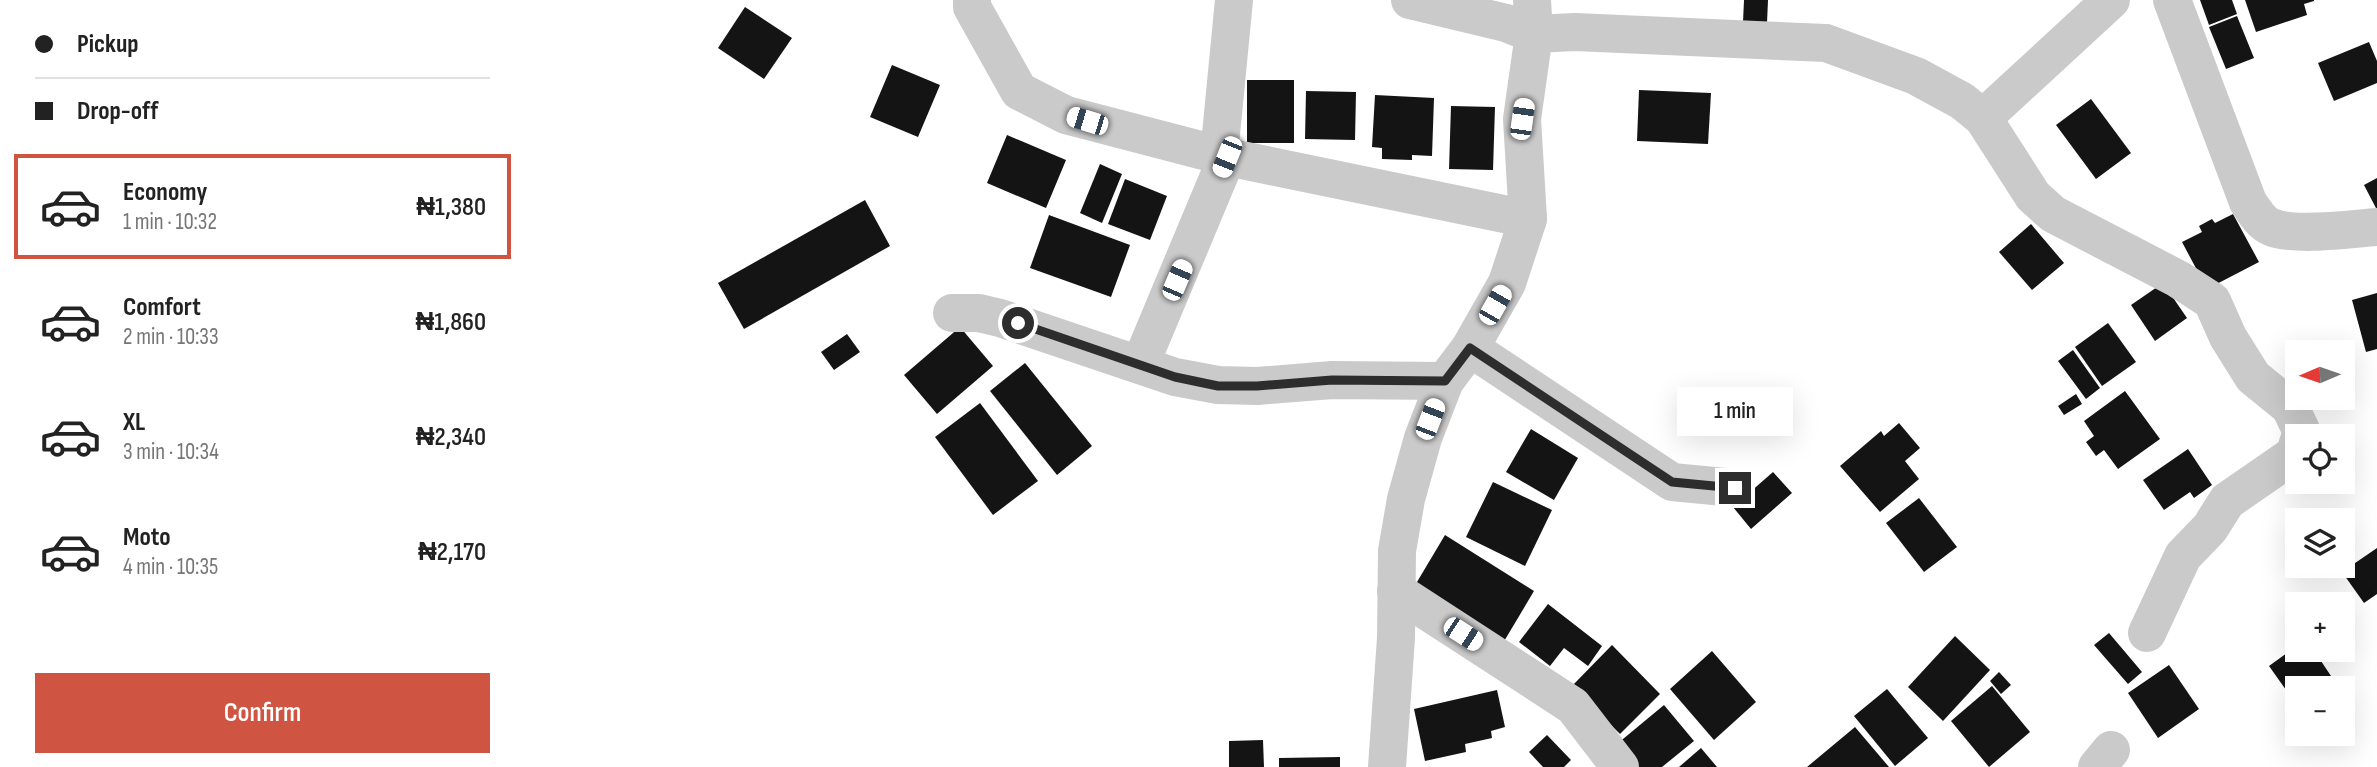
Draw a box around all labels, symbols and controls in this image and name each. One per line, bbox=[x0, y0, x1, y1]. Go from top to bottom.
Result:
text: Pickup bbox=[77, 29, 139, 60]
text: Drop-off bbox=[77, 96, 158, 127]
car bbox=[1509, 97, 1536, 141]
car bbox=[1064, 105, 1111, 137]
car bbox=[1210, 134, 1245, 180]
icon: car bbox=[39, 175, 102, 238]
text: Economy bbox=[123, 177, 207, 208]
text: ₦1,380 bbox=[416, 192, 486, 223]
text: 1 min · 10:32 bbox=[123, 208, 217, 236]
car bbox=[1160, 257, 1195, 303]
car bbox=[1476, 282, 1515, 328]
icon: car bbox=[39, 290, 102, 353]
text: Comfort bbox=[123, 292, 201, 323]
text: ₦1,860 bbox=[415, 307, 486, 338]
route start bbox=[1002, 307, 1034, 339]
text: 2 min · 10:33 bbox=[123, 323, 219, 351]
north arrow bbox=[2285, 340, 2355, 410]
map controls bbox=[2285, 340, 2355, 746]
callout: 1 min bbox=[1677, 386, 1793, 435]
car bbox=[1413, 396, 1448, 442]
text: 1 min bbox=[1714, 397, 1756, 425]
icon: car bbox=[39, 405, 102, 468]
text: XL bbox=[123, 407, 145, 438]
text: ₦2,340 bbox=[416, 422, 486, 453]
button: locate bbox=[2285, 424, 2355, 494]
text: 3 min · 10:34 bbox=[123, 438, 219, 466]
route end bbox=[1719, 472, 1751, 504]
button: layers bbox=[2285, 508, 2355, 578]
icon: car bbox=[39, 520, 102, 583]
text: Moto bbox=[123, 522, 171, 553]
text: ₦2,170 bbox=[418, 537, 486, 568]
text: 4 min · 10:35 bbox=[123, 553, 218, 581]
button: + bbox=[2285, 592, 2355, 662]
car bbox=[1440, 614, 1487, 654]
button: Confirm bbox=[35, 673, 490, 753]
button: − bbox=[2285, 676, 2355, 746]

